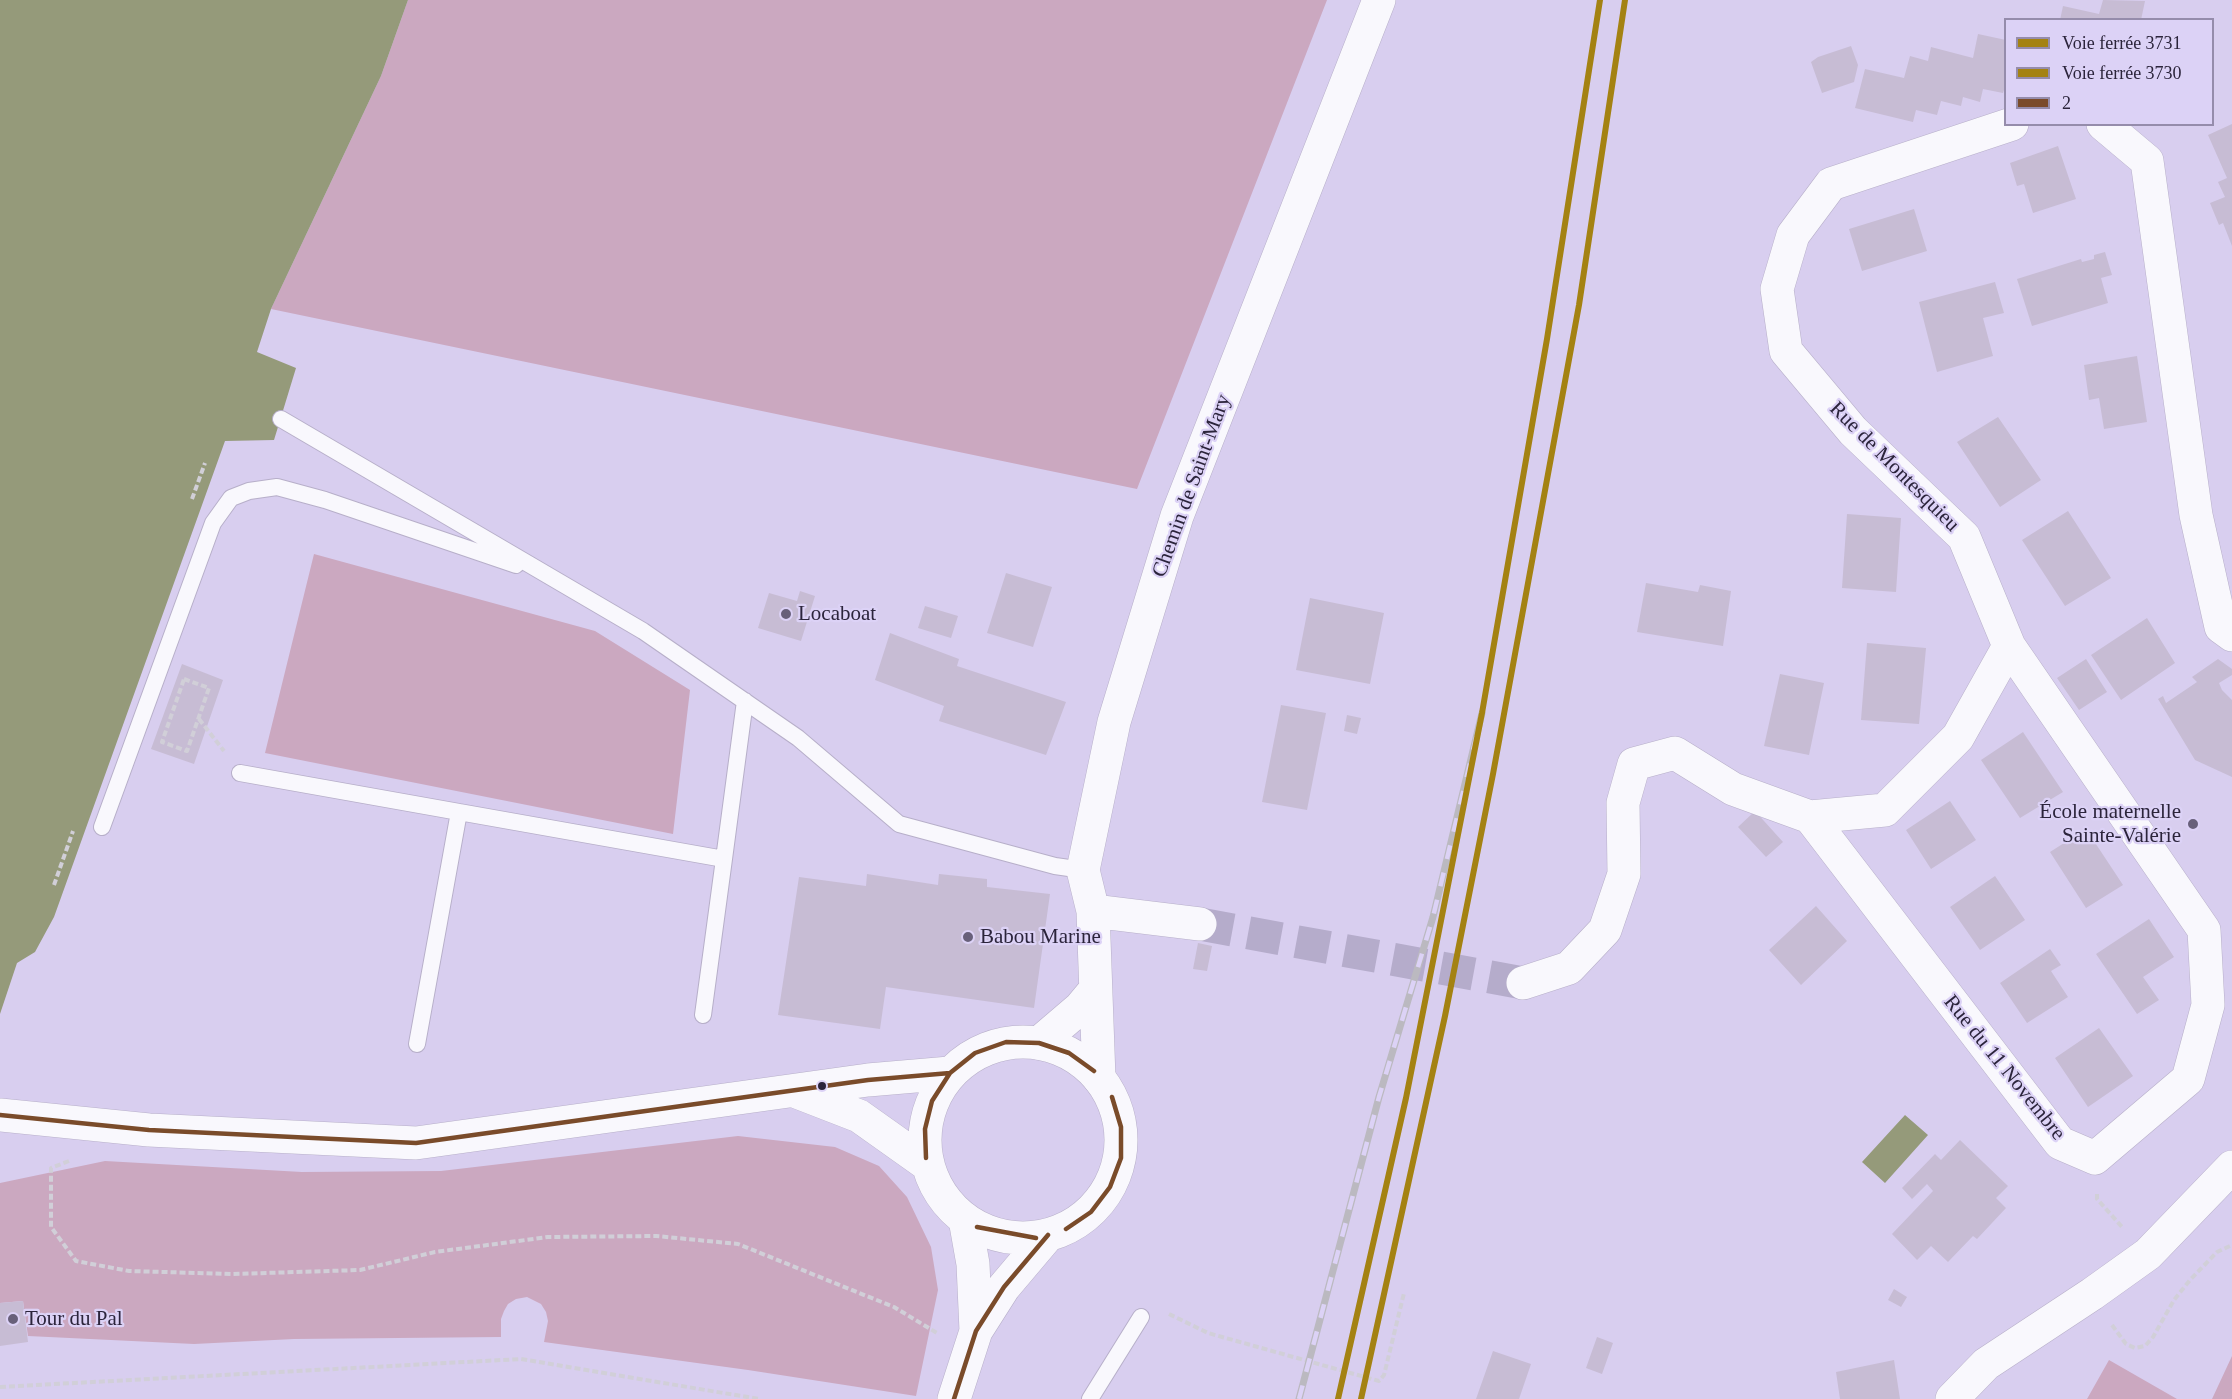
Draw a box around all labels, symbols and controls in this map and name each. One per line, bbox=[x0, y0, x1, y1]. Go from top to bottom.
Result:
legend bbox=[2004, 18, 2214, 126]
text: Voie ferrée 3731 bbox=[2062, 33, 2182, 53]
text: Voie ferrée 3730 bbox=[2062, 63, 2182, 83]
text: 2 bbox=[2062, 93, 2071, 113]
street label: Chemin de Saint-Mary bbox=[1147, 391, 1237, 581]
street label: Rue de Montesquieu bbox=[1824, 397, 1964, 537]
place label: Locaboat bbox=[798, 601, 876, 627]
marker: Locaboat bbox=[779, 607, 793, 621]
place label: École maternelle Sainte-Valérie bbox=[2039, 799, 2181, 849]
marker: École maternelle Sainte-Valérie bbox=[2186, 817, 2200, 831]
place label: Babou Marine bbox=[980, 924, 1101, 950]
marker: Babou Marine bbox=[961, 930, 975, 944]
street label: Rue du 11 Novembre bbox=[1938, 990, 2070, 1146]
unlabelled marker bbox=[816, 1080, 828, 1092]
place label: Tour du Pal bbox=[25, 1306, 123, 1332]
marker: Tour du Pal bbox=[6, 1312, 20, 1326]

